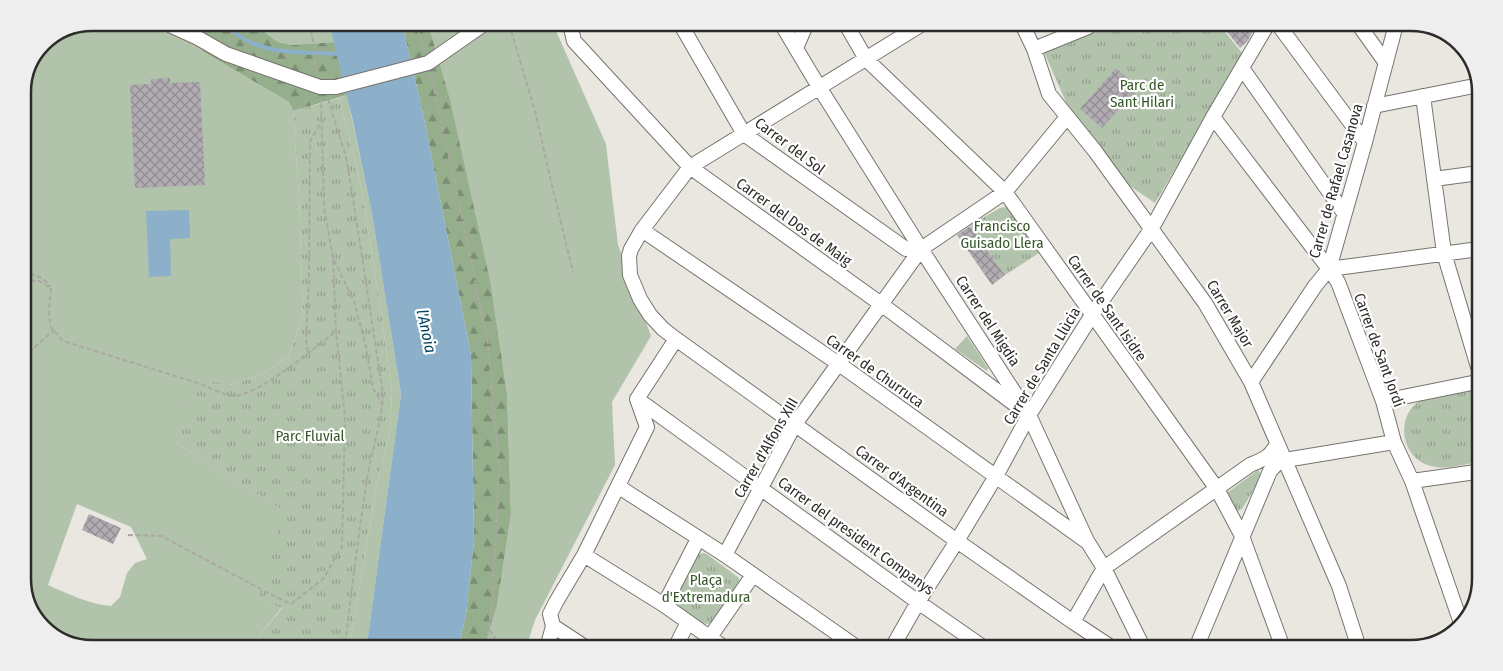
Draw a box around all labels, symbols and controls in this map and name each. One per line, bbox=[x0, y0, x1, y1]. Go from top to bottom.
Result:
park label: Parc de Sant Hilari bbox=[1110, 76, 1174, 111]
street label: Carrer de Rafael Casanova bbox=[1305, 102, 1367, 260]
street label: Carrer del Sol bbox=[751, 114, 829, 178]
street label: Carrer del Dos de Maig bbox=[733, 174, 855, 270]
park label: Francisco Guisado Llera bbox=[960, 217, 1044, 252]
street label: Carrer de Sant Isidre bbox=[1064, 251, 1150, 365]
street label: Carrer del Migdia bbox=[952, 272, 1024, 370]
street label: Carrer Major bbox=[1203, 277, 1258, 352]
street label: Carrer de Sant Jordi bbox=[1350, 291, 1408, 409]
street label: Carrer de Santa Llùcia bbox=[1000, 304, 1084, 428]
water label: l'Anoia bbox=[413, 308, 440, 355]
street label: Carrer de Churruca bbox=[823, 331, 927, 411]
street label: Carrer d'Alfons XIII bbox=[730, 395, 802, 501]
park label: Parc Fluvial bbox=[275, 427, 345, 445]
street label: Carrer d'Argentina bbox=[852, 441, 952, 521]
street label: Carrer del president Companys bbox=[774, 473, 938, 599]
park label: Plaça d'Extremadura bbox=[662, 571, 750, 606]

